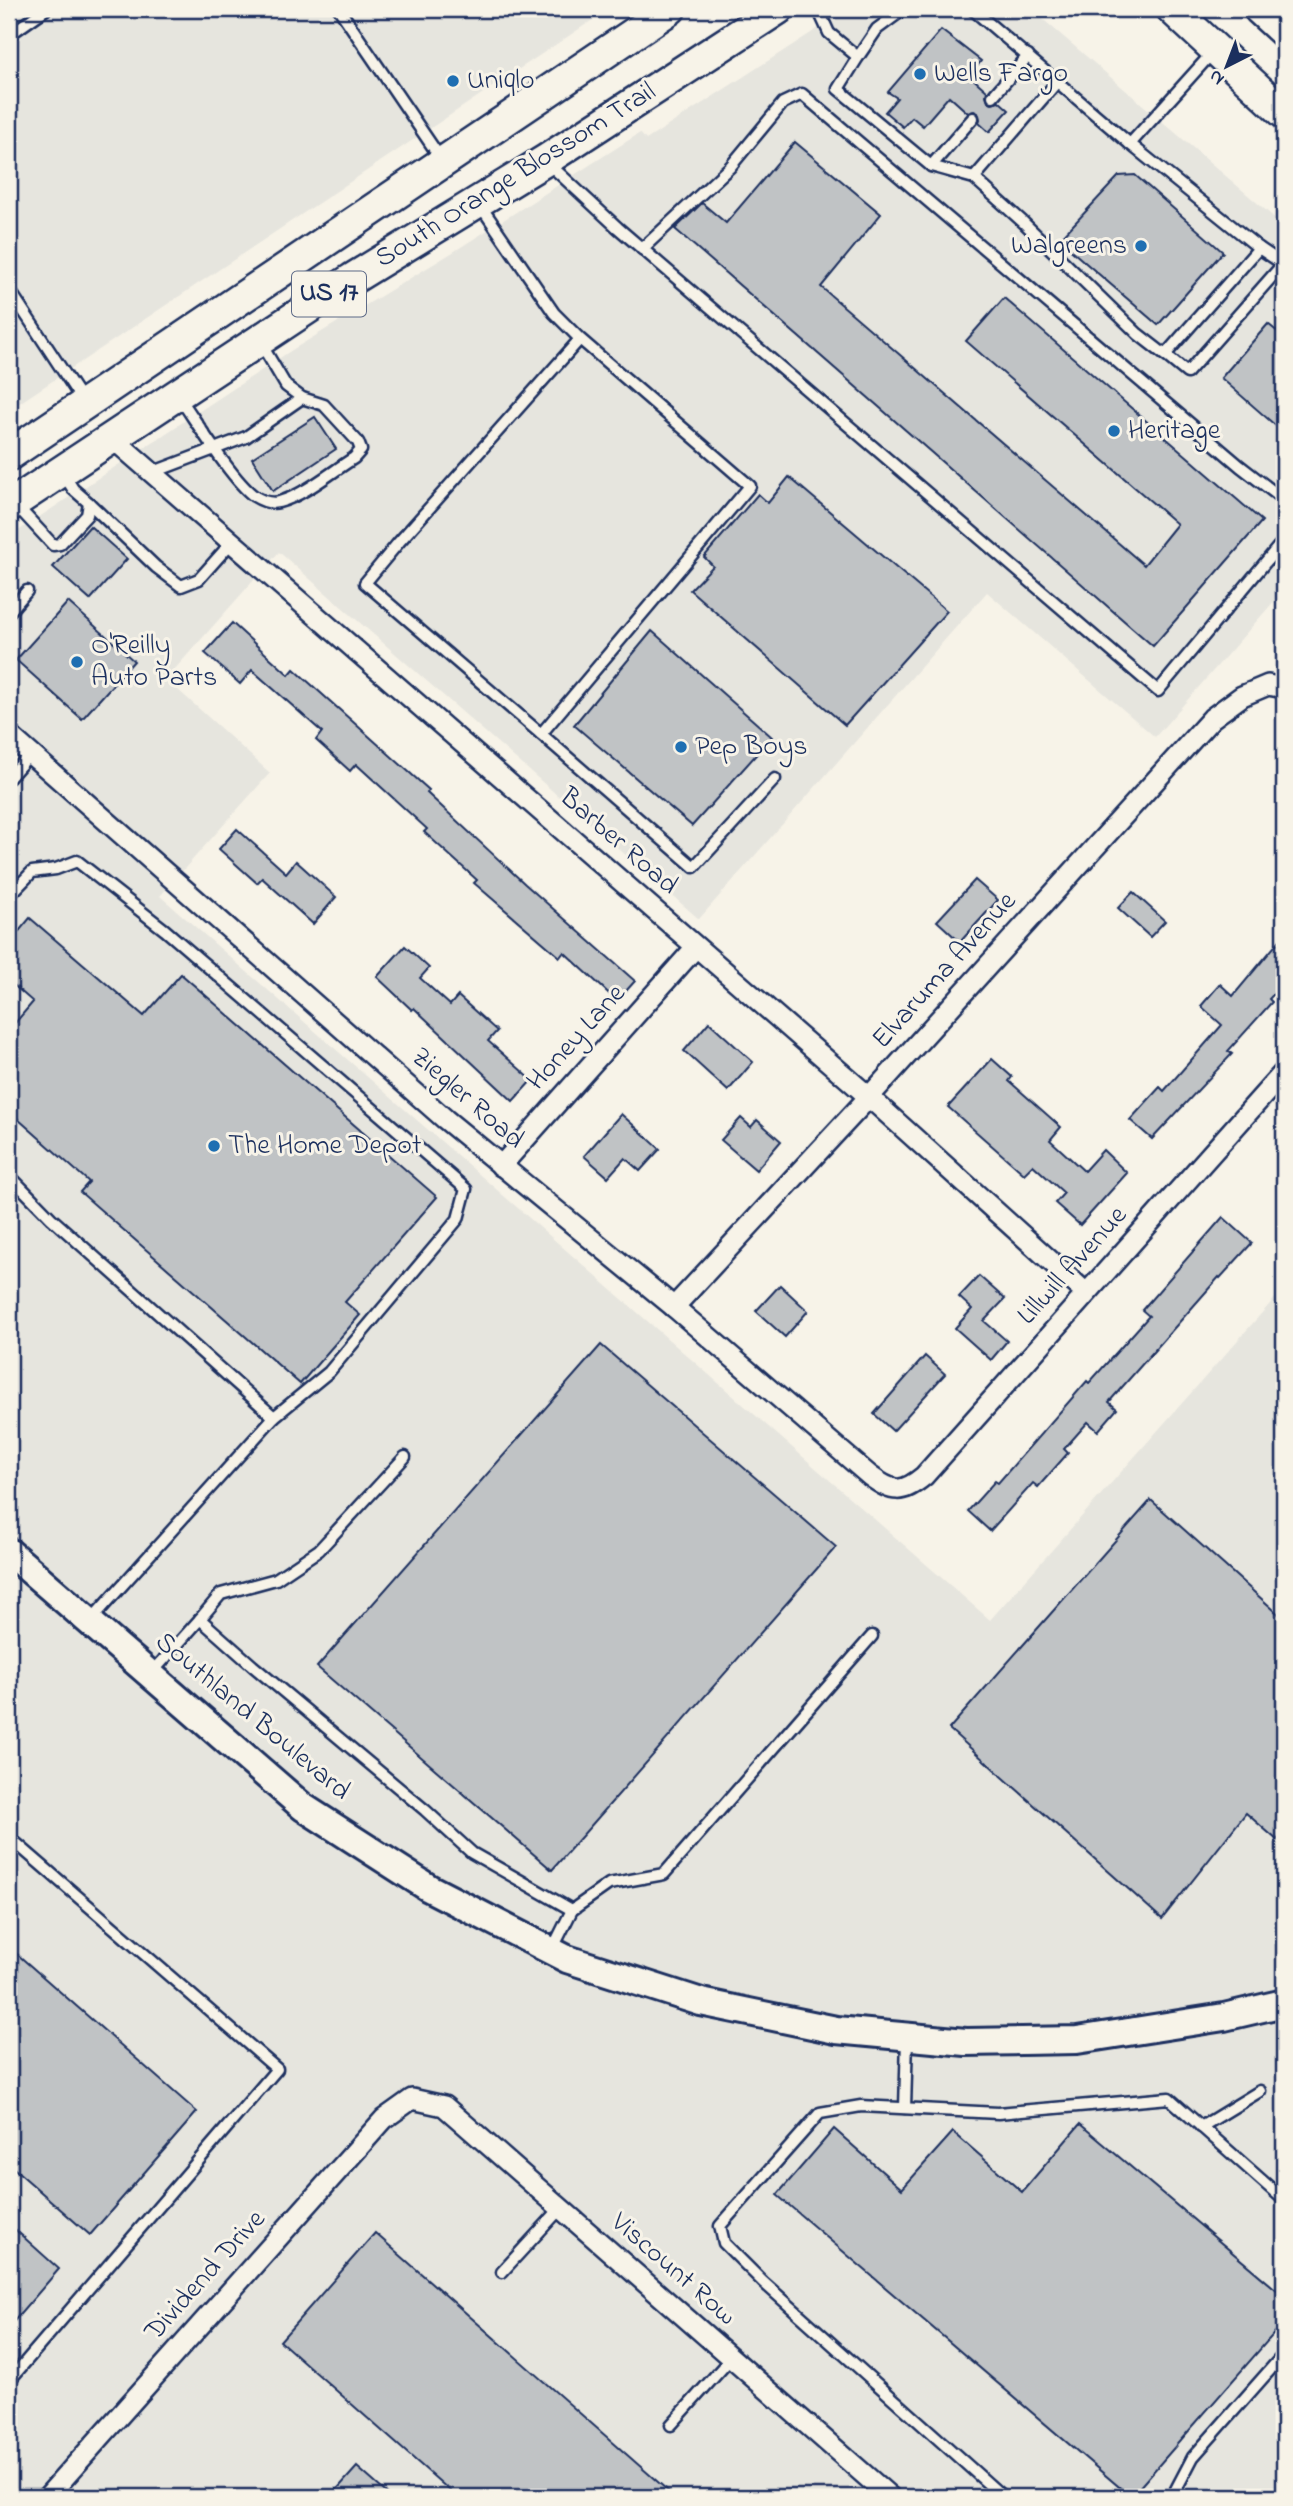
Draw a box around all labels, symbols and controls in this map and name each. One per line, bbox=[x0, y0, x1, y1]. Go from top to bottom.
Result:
north arrow bbox=[1192, 32, 1262, 102]
place label: Wells Fargo bbox=[934, 54, 1068, 95]
place label: Uniqlo bbox=[467, 61, 534, 102]
text: N bbox=[1203, 62, 1231, 91]
marker: Wells Fargo bbox=[912, 66, 928, 82]
street label: South Orange Blossom Trail bbox=[368, 73, 664, 279]
marker: Uniqlo bbox=[445, 73, 461, 89]
place label: Walgreens bbox=[1011, 226, 1127, 267]
marker: Walgreens bbox=[1133, 238, 1149, 254]
road number: US 17 bbox=[292, 272, 366, 316]
place label: Heritage bbox=[1128, 411, 1221, 452]
marker: Heritage bbox=[1106, 423, 1122, 439]
place label: O'Reilly Auto Parts bbox=[91, 626, 217, 699]
marker: O'Reilly Auto Parts bbox=[69, 654, 85, 670]
place label: Pep Boys bbox=[695, 727, 808, 768]
marker: Pep Boys bbox=[673, 739, 689, 755]
street label: Barber Road bbox=[548, 778, 687, 906]
street label: Elvaruma Avenue bbox=[863, 883, 1027, 1059]
street label: Honey Lane bbox=[518, 975, 637, 1101]
street label: Ziegler Road bbox=[401, 1038, 533, 1160]
place label: The Home Depot bbox=[228, 1126, 421, 1167]
marker: The Home Depot bbox=[206, 1138, 222, 1154]
street label: Lillwill Avenue bbox=[1008, 1197, 1138, 1335]
street label: Southland Boulevard bbox=[145, 1623, 359, 1811]
street label: Dividend Drive bbox=[135, 2201, 277, 2352]
street label: Viscount Row bbox=[600, 2203, 745, 2336]

